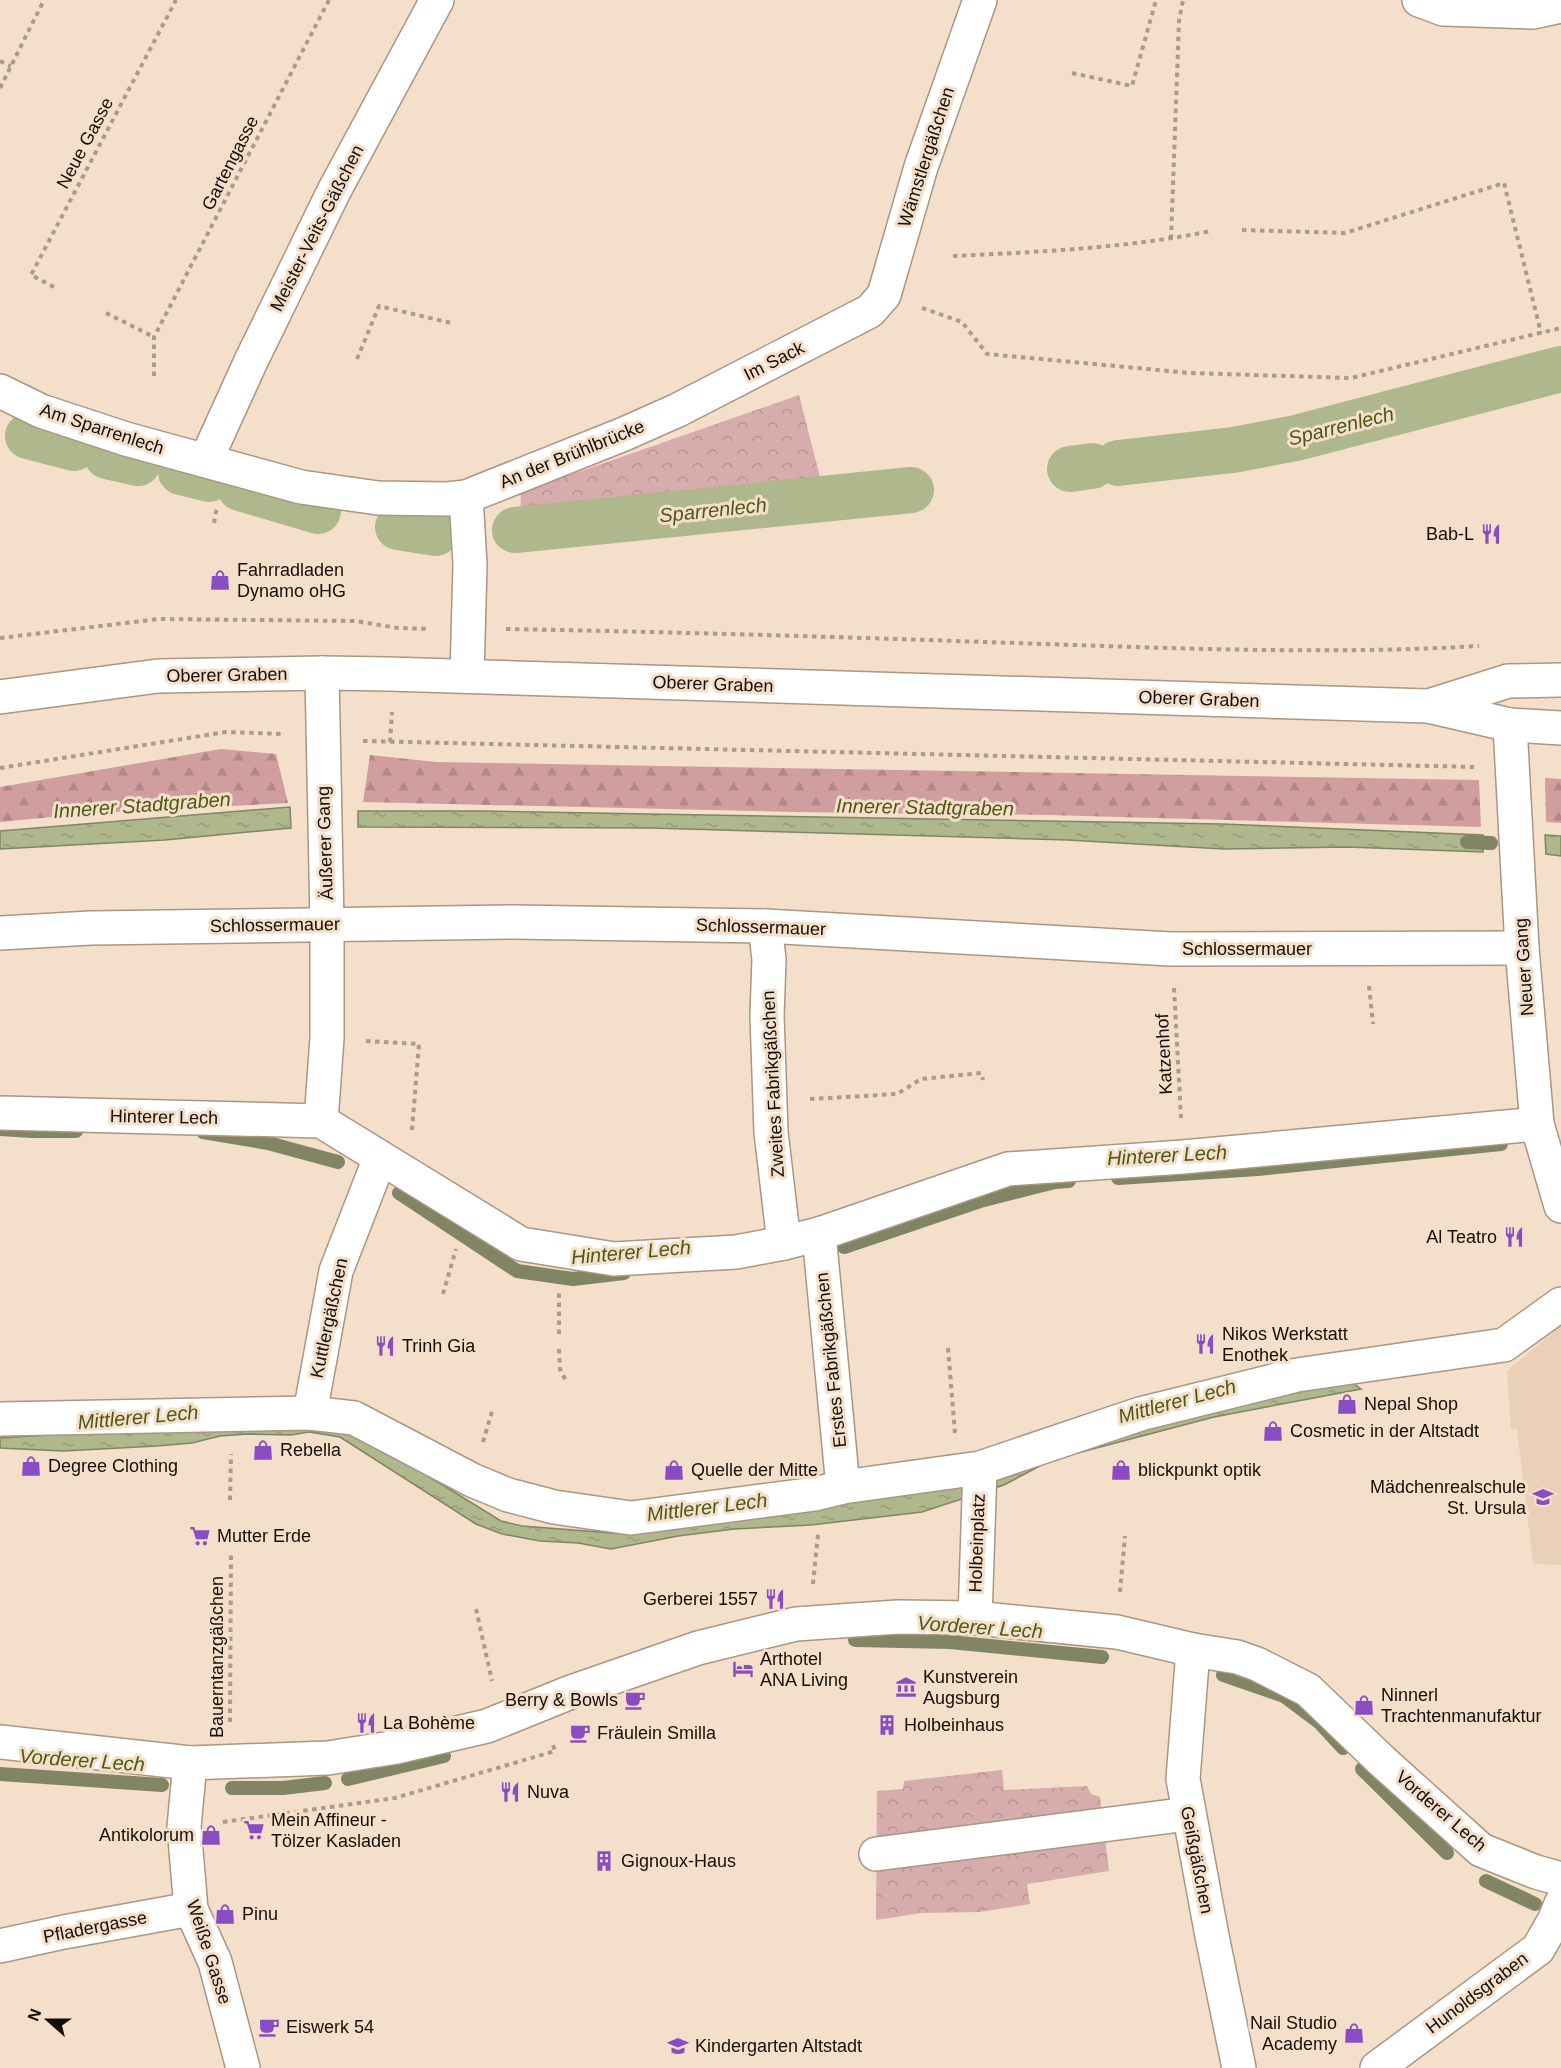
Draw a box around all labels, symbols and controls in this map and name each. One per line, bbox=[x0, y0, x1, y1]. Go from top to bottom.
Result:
street label: Wämstlergäßchen bbox=[894, 84, 958, 230]
street label: Neue Gasse bbox=[53, 94, 117, 192]
street label: Gartengasse bbox=[198, 113, 262, 213]
street label: Meister-Veits-Gäßchen bbox=[266, 141, 368, 315]
street label: Im Sack bbox=[740, 337, 808, 385]
street label: Am Sparrenlech bbox=[38, 400, 166, 458]
water label: Sparrenlech bbox=[1286, 402, 1396, 450]
street label: An der Brühlbrücke bbox=[497, 416, 647, 492]
water label: Sparrenlech bbox=[658, 493, 768, 527]
restaurant icon: Bab-L bbox=[1479, 522, 1503, 546]
place label: Bab-L bbox=[1426, 524, 1474, 544]
place label: Fahrradladen Dynamo oHG bbox=[237, 560, 346, 601]
shop icon: Fahrradladen Dynamo oHG bbox=[208, 568, 232, 592]
street label: Oberer Graben bbox=[166, 664, 288, 686]
street label: Oberer Graben bbox=[652, 672, 774, 696]
street label: Oberer Graben bbox=[1138, 687, 1260, 711]
street label: Äußerer Gang bbox=[313, 786, 337, 900]
water label: Innerer Stadtgraben bbox=[52, 788, 232, 822]
water label: Innerer Stadtgraben bbox=[836, 794, 1014, 820]
street label: Schlossermauer bbox=[210, 914, 340, 936]
street label: Schlossermauer bbox=[696, 915, 826, 939]
street label: Neuer Gang bbox=[1511, 917, 1537, 1017]
street label: Schlossermauer bbox=[1182, 939, 1312, 959]
street label: Zweites Fabrikgäßchen bbox=[758, 990, 788, 1178]
street label: Katzenhof bbox=[1152, 1012, 1176, 1095]
street label: Hinterer Lech bbox=[110, 1106, 218, 1128]
water label: Hinterer Lech bbox=[1106, 1141, 1228, 1169]
restaurant icon: Al Teatro bbox=[1502, 1225, 1526, 1249]
place label: Al Teatro bbox=[1426, 1227, 1497, 1247]
water label: Hinterer Lech bbox=[570, 1236, 692, 1268]
street label: Kuttlergäßchen bbox=[307, 1256, 351, 1380]
street label: Erstes Fabrikgäßchen bbox=[812, 1271, 850, 1449]
place label: Nikos Werkstatt Enothek bbox=[1222, 1324, 1348, 1365]
restaurant icon: Nikos Werkstatt Enothek bbox=[1193, 1332, 1217, 1356]
restaurant icon: Trinh Gia bbox=[373, 1334, 397, 1358]
place label: Trinh Gia bbox=[402, 1336, 476, 1356]
water label: Mittlerer Lech bbox=[1116, 1375, 1238, 1427]
shop icon: Nepal Shop bbox=[1335, 1392, 1359, 1416]
place label: Nepal Shop bbox=[1364, 1394, 1458, 1414]
water label: Mittlerer Lech bbox=[77, 1401, 199, 1433]
shop icon: Cosmetic in der Altstadt bbox=[1261, 1419, 1285, 1443]
place label: Cosmetic in der Altstadt bbox=[1290, 1421, 1479, 1441]
shop icon: Rebella bbox=[251, 1438, 275, 1462]
place label: Rebella bbox=[280, 1440, 342, 1460]
shop icon: Degree Clothing bbox=[19, 1454, 43, 1478]
place label: Degree Clothing bbox=[48, 1456, 178, 1476]
shop icon: Quelle der Mitte bbox=[662, 1458, 686, 1482]
shop icon: blickpunkt optik bbox=[1109, 1458, 1133, 1482]
place label: Quelle der Mitte bbox=[691, 1460, 818, 1480]
place label: blickpunkt optik bbox=[1138, 1460, 1262, 1480]
place label: Mädchenrealschule St. Ursula bbox=[1370, 1477, 1527, 1518]
school or university icon: Mädchenrealschule St. Ursula bbox=[1531, 1485, 1555, 1509]
water label: Mittlerer Lech bbox=[646, 1489, 768, 1525]
street label: Holbeinplatz bbox=[965, 1493, 989, 1593]
supermarket icon: Mutter Erde bbox=[188, 1524, 212, 1548]
place label: Mutter Erde bbox=[217, 1526, 311, 1546]
street label: Bauerntanzgäßchen bbox=[207, 1576, 227, 1738]
restaurant icon: Gerberei 1557 bbox=[763, 1587, 787, 1611]
place label: Gerberei 1557 bbox=[643, 1589, 758, 1609]
water label: Vorderer Lech bbox=[916, 1612, 1044, 1642]
place label: Arthotel ANA Living bbox=[760, 1649, 848, 1690]
hotel icon: Arthotel ANA Living bbox=[731, 1657, 755, 1681]
place label: Kunstverein Augsburg bbox=[923, 1667, 1018, 1708]
museum icon: Kunstverein Augsburg bbox=[894, 1675, 918, 1699]
place label: Ninnerl Trachtenmanufaktur bbox=[1381, 1685, 1541, 1726]
cafe icon: Berry & Bowls bbox=[623, 1688, 647, 1712]
place label: Berry & Bowls bbox=[505, 1690, 618, 1710]
shop icon: Ninnerl Trachtenmanufaktur bbox=[1352, 1693, 1376, 1717]
restaurant icon: La Bohème bbox=[354, 1711, 378, 1735]
place label: La Bohème bbox=[383, 1713, 475, 1733]
building icon: Holbeinhaus bbox=[875, 1713, 899, 1737]
place label: Holbeinhaus bbox=[904, 1715, 1004, 1735]
cafe icon: Fräulein Smilla bbox=[568, 1721, 592, 1745]
place label: Fräulein Smilla bbox=[597, 1723, 717, 1743]
water label: Vorderer Lech bbox=[18, 1745, 146, 1775]
street label: Vorderer Lech bbox=[1392, 1766, 1490, 1856]
restaurant icon: Nuva bbox=[498, 1780, 522, 1804]
place label: Nuva bbox=[527, 1782, 570, 1802]
street label: Geißgäßchen bbox=[1177, 1805, 1217, 1915]
place label: Mein Affineur - Tölzer Kasladen bbox=[271, 1810, 401, 1851]
supermarket icon: Mein Affineur - Tölzer Kasladen bbox=[242, 1818, 266, 1842]
shop icon: Antikolorum bbox=[199, 1823, 223, 1847]
place label: Antikolorum bbox=[99, 1825, 194, 1845]
building icon: Gignoux-Haus bbox=[592, 1849, 616, 1873]
place label: Gignoux-Haus bbox=[621, 1851, 736, 1871]
street label: Weiße Gasse bbox=[183, 1897, 235, 2007]
shop icon: Pinu bbox=[213, 1902, 237, 1926]
place label: Pinu bbox=[242, 1904, 278, 1924]
street label: Pfladergasse bbox=[42, 1907, 148, 1947]
street label: Hunoldsgraben bbox=[1422, 1948, 1532, 2038]
north arrow bbox=[18, 1990, 78, 2050]
text: N bbox=[24, 2006, 44, 2023]
place label: Nail Studio Academy bbox=[1250, 2013, 1337, 2054]
cafe icon: Eiswerk 54 bbox=[257, 2015, 281, 2039]
place label: Eiswerk 54 bbox=[286, 2017, 374, 2037]
shop icon: Nail Studio Academy bbox=[1342, 2021, 1366, 2045]
school or university icon: Kindergarten Altstadt bbox=[666, 2034, 690, 2058]
place label: Kindergarten Altstadt bbox=[695, 2036, 862, 2056]

